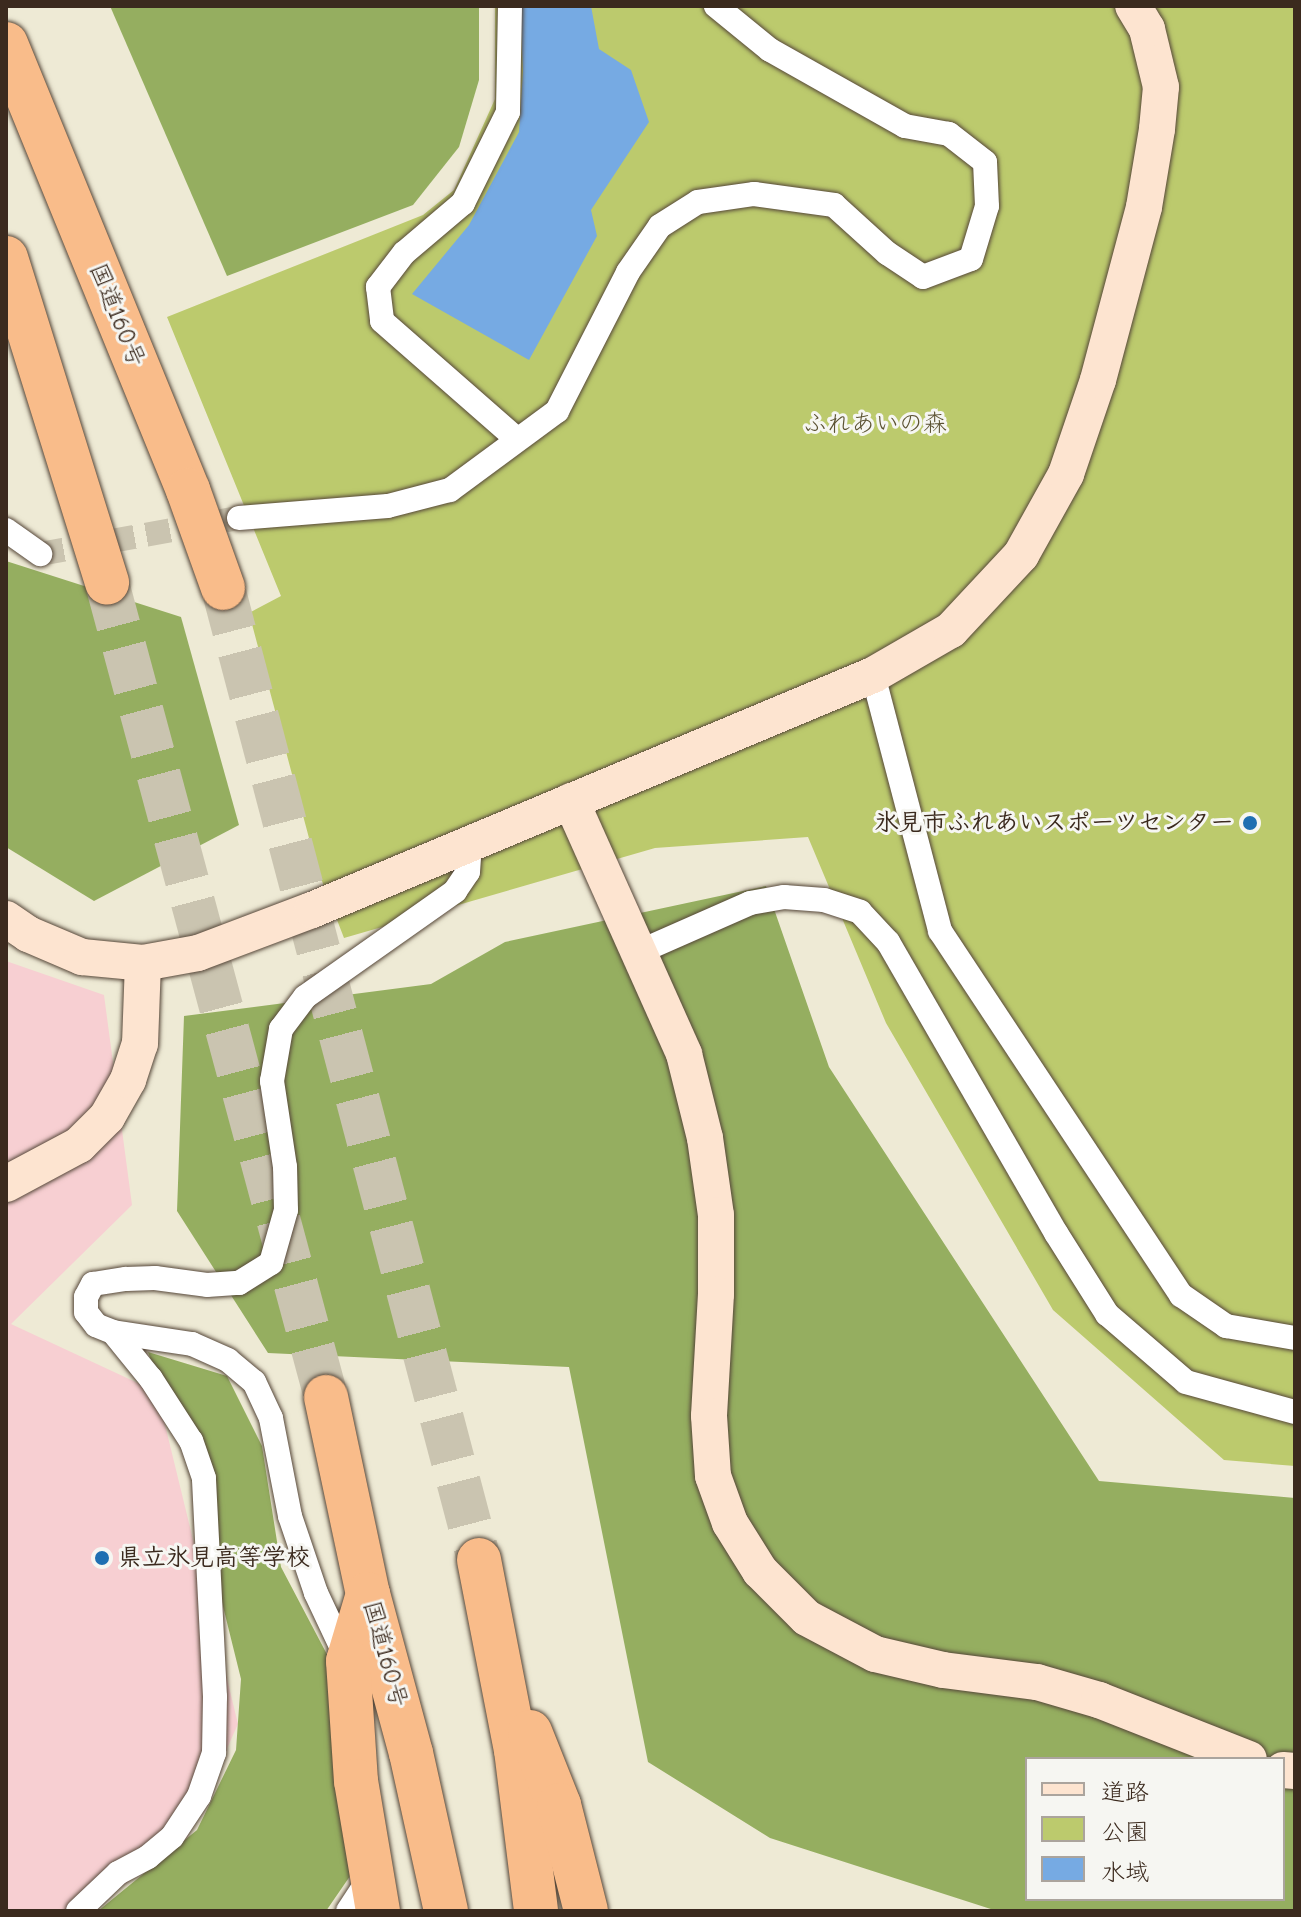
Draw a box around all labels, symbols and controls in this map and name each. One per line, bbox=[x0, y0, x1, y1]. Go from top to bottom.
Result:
street label: 国道160号 bbox=[83, 259, 151, 371]
park label: ふれあいの森 bbox=[803, 410, 947, 438]
place label: 氷見市ふれあいスポーツセンター bbox=[874, 809, 1234, 837]
marker: 氷見市ふれあいスポーツセンター bbox=[1241, 814, 1259, 832]
place label: 県立氷見高等学校 bbox=[118, 1544, 310, 1572]
marker: 県立氷見高等学校 bbox=[93, 1549, 111, 1567]
street label: 国道160号 bbox=[357, 1598, 413, 1710]
legend bbox=[1025, 1757, 1285, 1901]
text: 道路 bbox=[1101, 1778, 1149, 1806]
text: 公園 bbox=[1101, 1818, 1149, 1846]
text: 水域 bbox=[1101, 1858, 1149, 1886]

